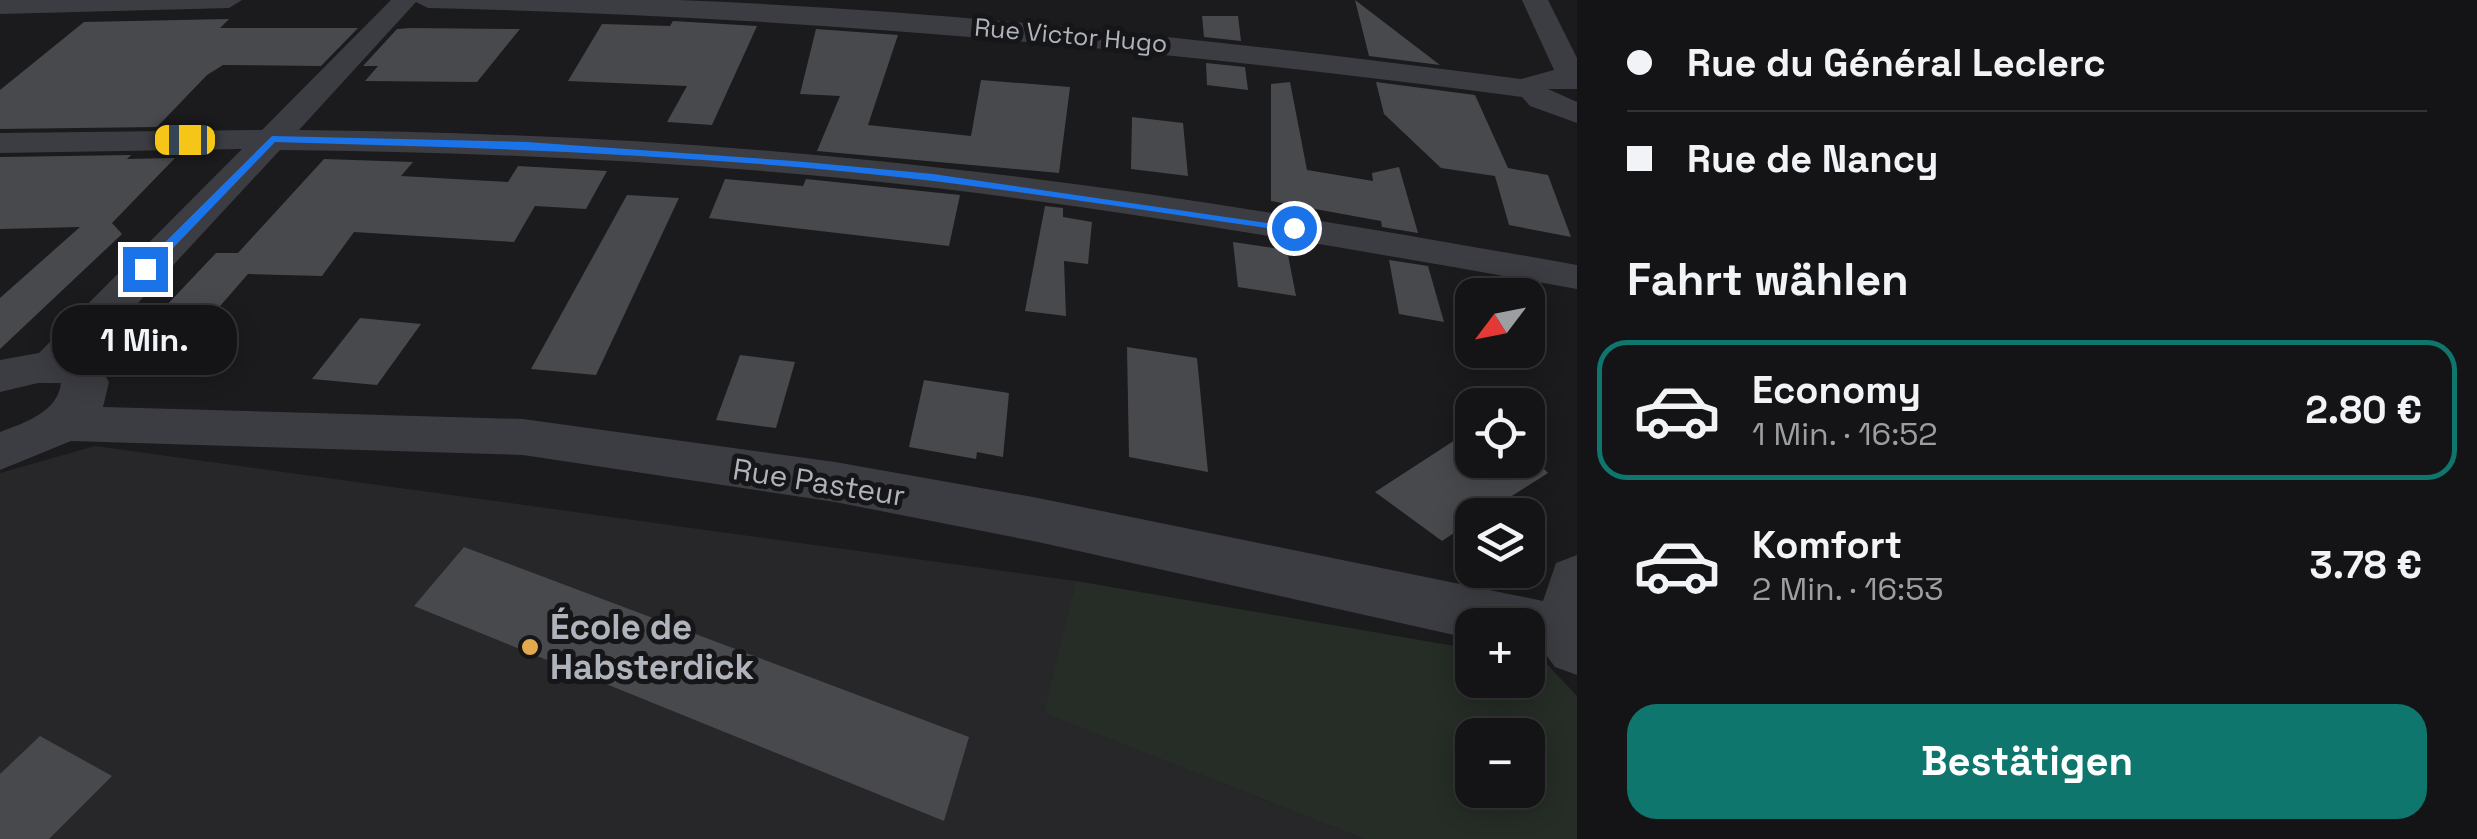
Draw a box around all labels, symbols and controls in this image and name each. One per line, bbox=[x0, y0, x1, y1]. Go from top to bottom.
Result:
street label: Rue Victor Hugo bbox=[973, 11, 1169, 59]
text: Rue du Général Leclerc bbox=[1687, 39, 2106, 87]
car bbox=[155, 125, 215, 155]
text: Rue de Nancy bbox=[1687, 135, 1938, 183]
route start bbox=[1272, 206, 1317, 251]
route end bbox=[123, 247, 168, 292]
text: Fahrt wählen bbox=[1627, 251, 1909, 308]
north arrow bbox=[1455, 278, 1545, 368]
map controls bbox=[1455, 278, 1545, 808]
callout: 1 Min. bbox=[52, 304, 238, 374]
text: 1 Min. bbox=[100, 320, 189, 360]
icon: car bbox=[1632, 365, 1722, 455]
text: Economy bbox=[1752, 366, 1921, 414]
text: 2.80 € bbox=[2305, 386, 2422, 434]
button: locate bbox=[1455, 388, 1545, 478]
text: 1 Min. · 16:52 bbox=[1752, 414, 1937, 454]
street label: Rue Pasteur bbox=[730, 449, 908, 515]
button: layers bbox=[1455, 498, 1545, 588]
icon: car bbox=[1632, 520, 1722, 610]
text: Komfort bbox=[1752, 521, 1902, 569]
text: 3.78 € bbox=[2310, 541, 2422, 589]
text: 2 Min. · 16:53 bbox=[1752, 569, 1944, 609]
place label: École de Habsterdick bbox=[550, 605, 754, 689]
button: + bbox=[1455, 608, 1545, 698]
marker: École de Habsterdick bbox=[519, 636, 541, 658]
button: Bestätigen bbox=[1627, 704, 2427, 819]
button: − bbox=[1455, 718, 1545, 808]

